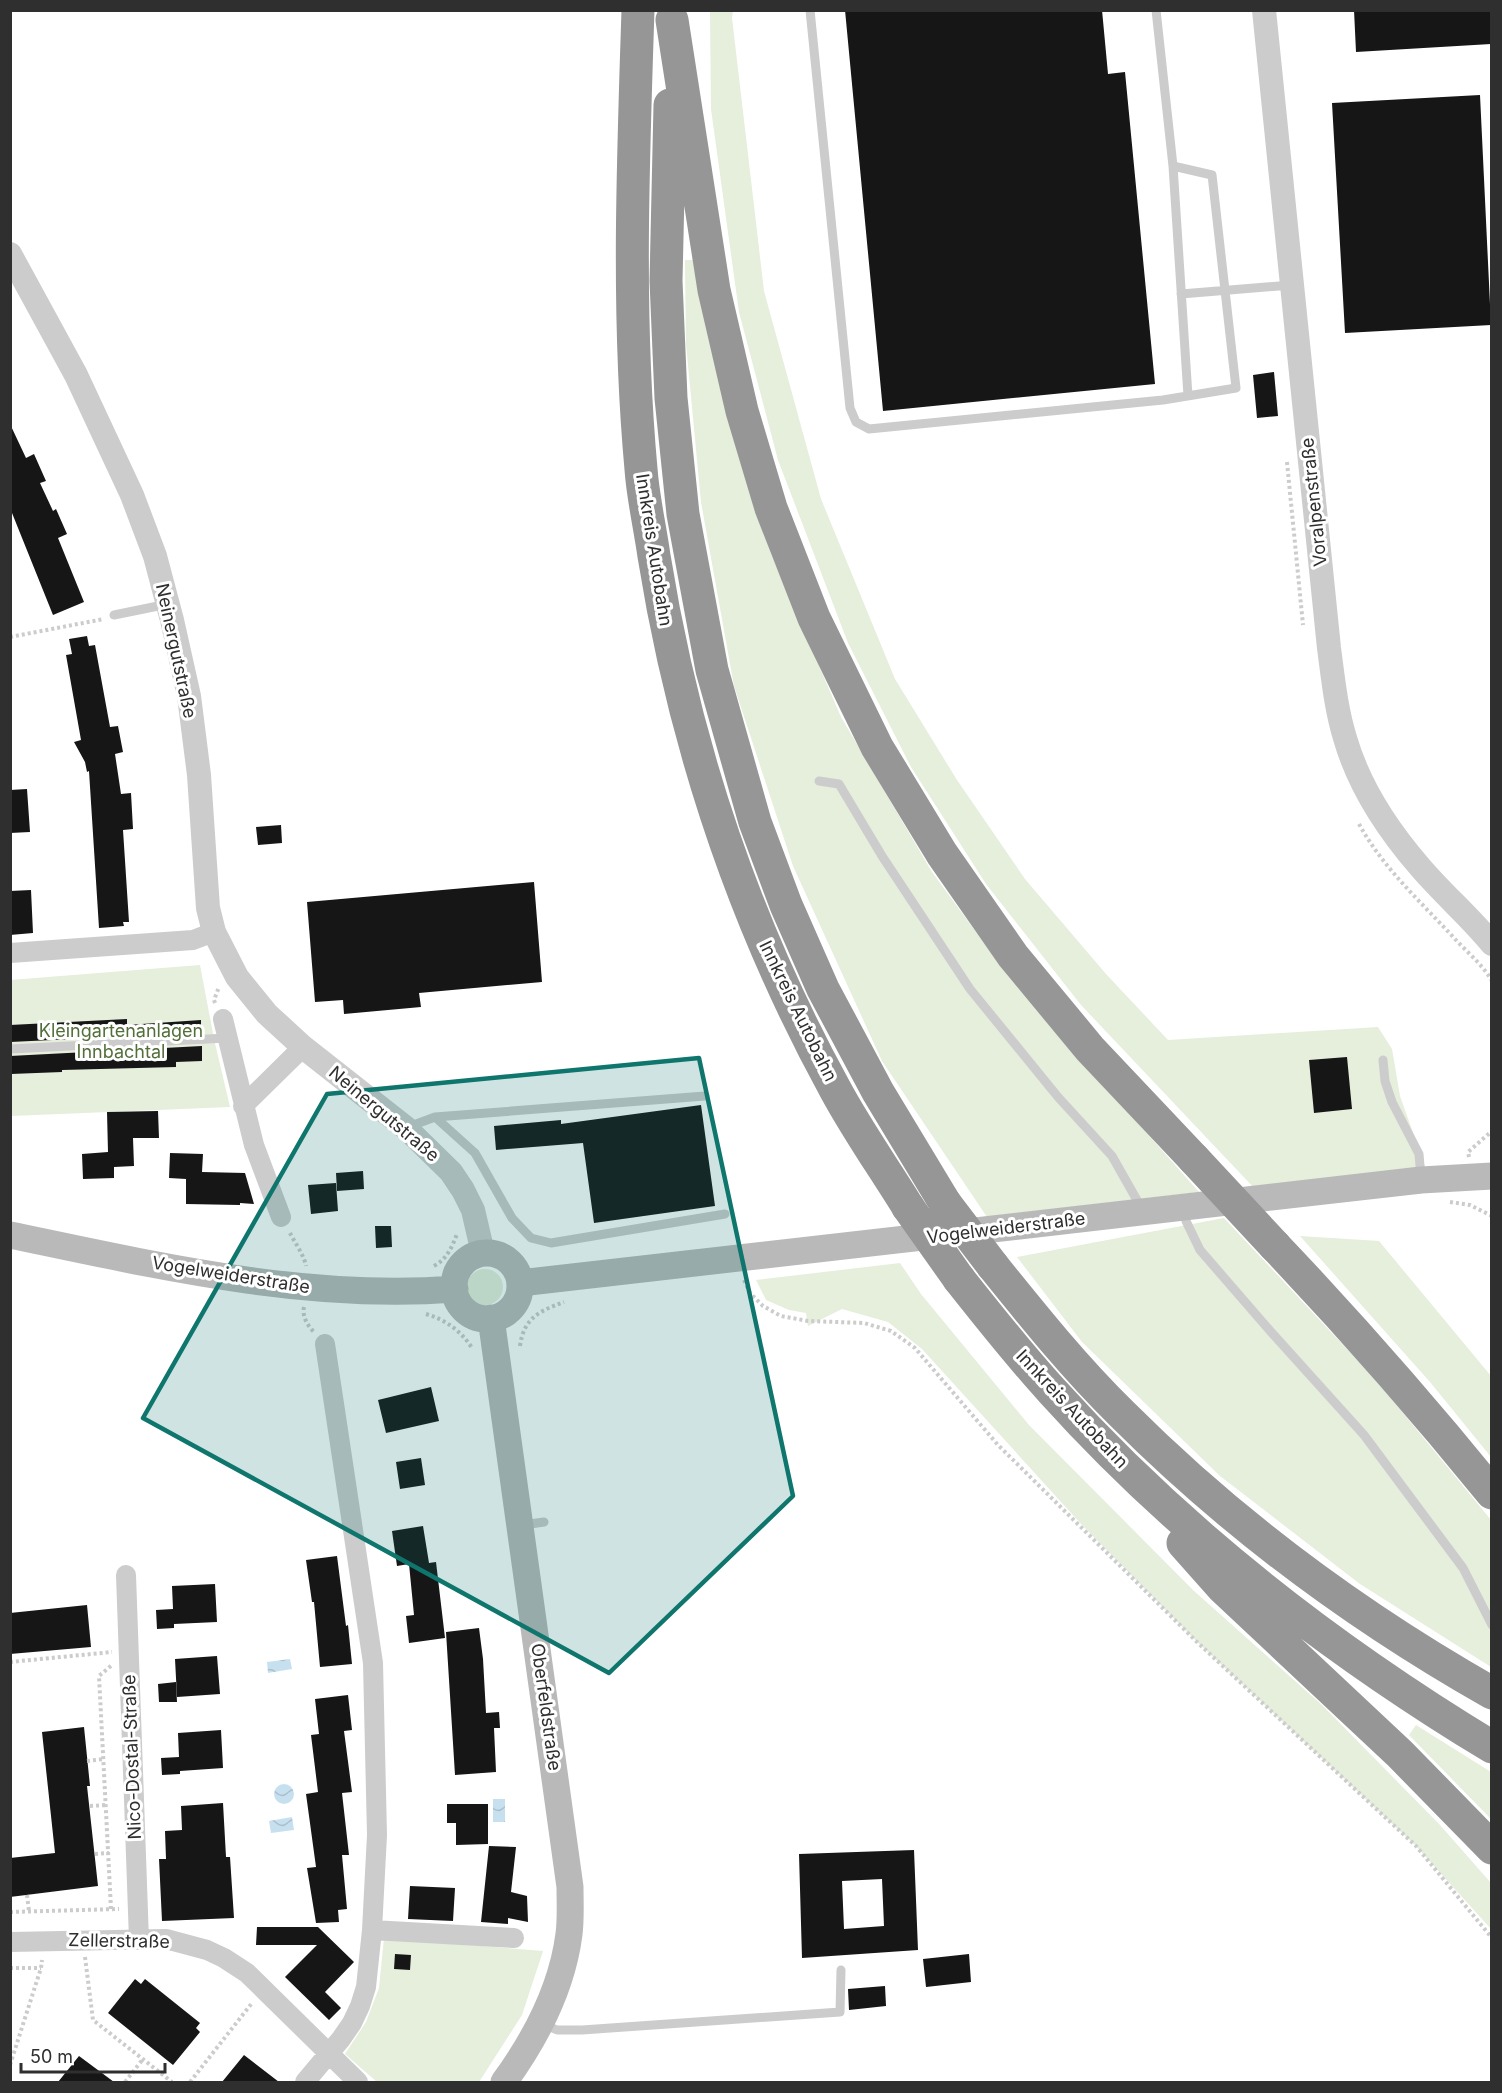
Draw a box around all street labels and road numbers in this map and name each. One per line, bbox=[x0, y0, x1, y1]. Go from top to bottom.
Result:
street label: Voralpenstraße bbox=[1296, 437, 1331, 568]
street label: Innkreis Autobahn bbox=[632, 472, 677, 628]
street label: Neinergutstraße bbox=[152, 582, 201, 720]
street label: Innkreis Autobahn bbox=[755, 937, 842, 1085]
street label: Neinergutstraße bbox=[325, 1061, 444, 1166]
street label: Vogelweiderstraße bbox=[925, 1207, 1086, 1248]
street label: Vogelweiderstraße bbox=[151, 1252, 312, 1297]
street label: Innkreis Autobahn bbox=[1012, 1345, 1133, 1472]
street label: Oberfeldstraße bbox=[527, 1642, 566, 1772]
street label: Nico-Dostal-Straße bbox=[118, 1674, 145, 1840]
street label: Zellerstraße bbox=[68, 1929, 170, 1952]

